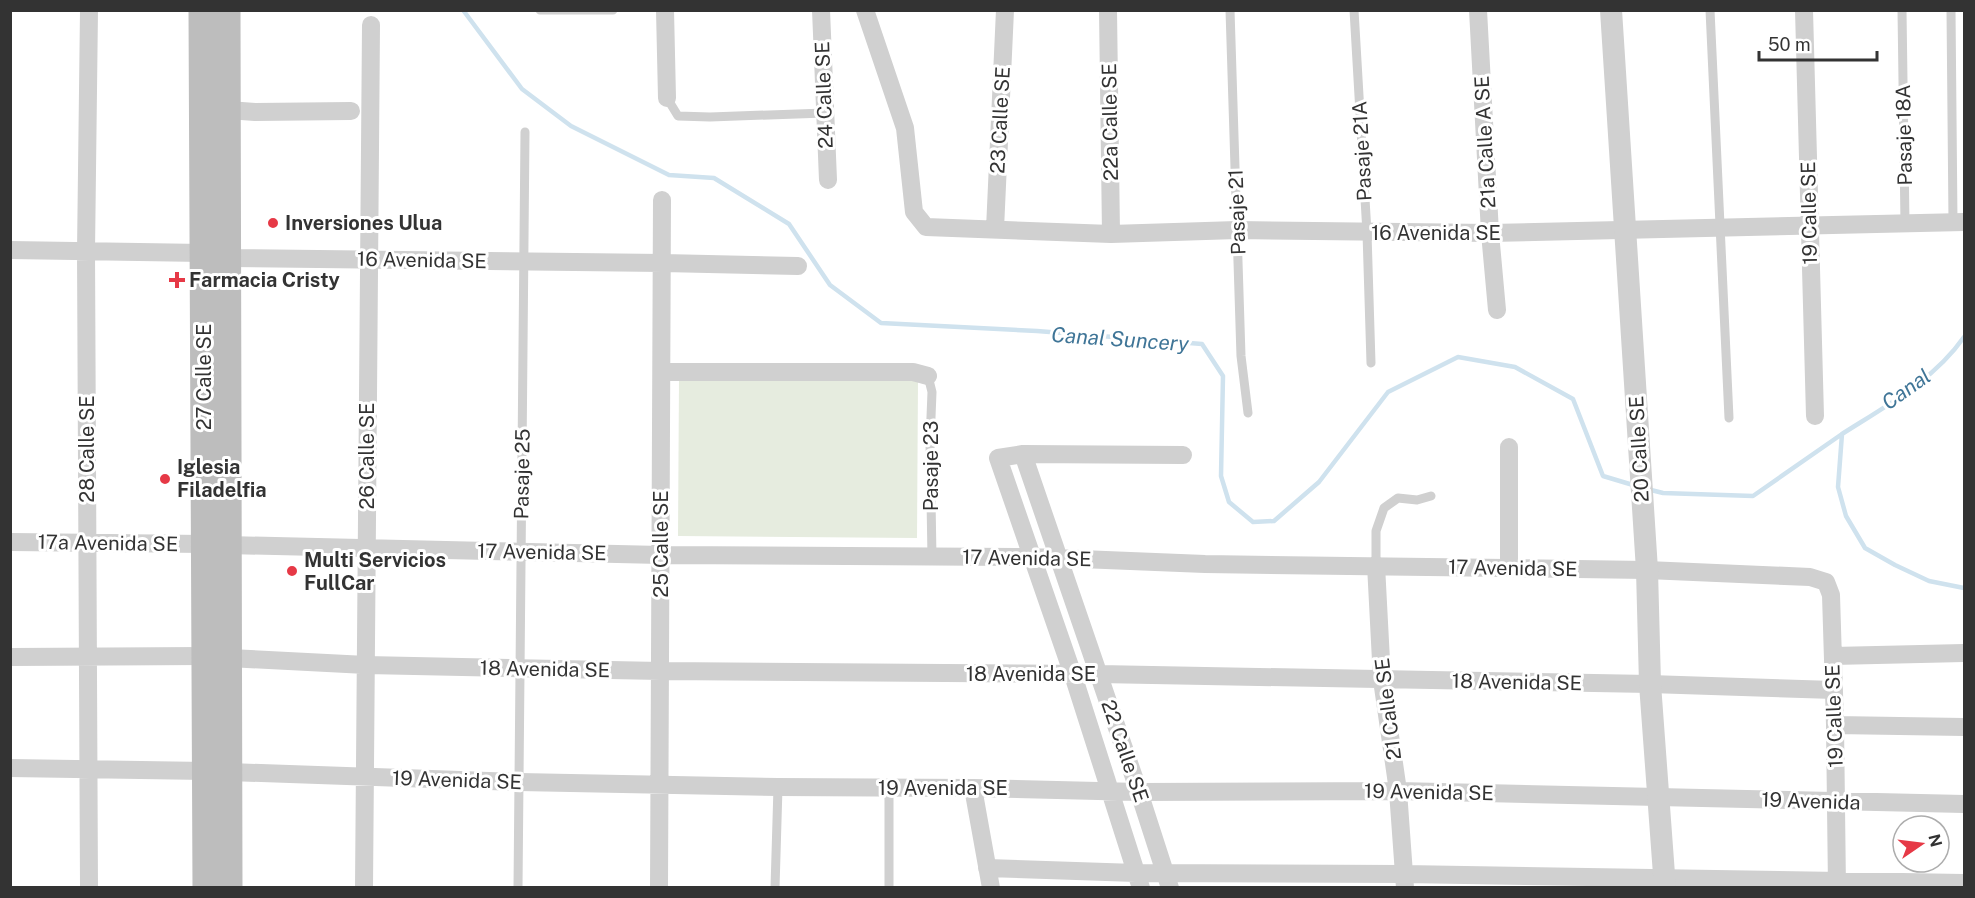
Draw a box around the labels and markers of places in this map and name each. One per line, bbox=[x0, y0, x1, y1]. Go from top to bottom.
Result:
place label: Inversiones Ulua bbox=[285, 211, 442, 235]
marker: Inversiones Ulua bbox=[266, 216, 280, 230]
place label: Farmacia Cristy bbox=[189, 268, 340, 292]
marker: Farmacia Cristy bbox=[170, 273, 184, 287]
place label: Iglesia Filadelfia bbox=[177, 455, 267, 502]
marker: Iglesia Filadelfia bbox=[158, 472, 172, 486]
place label: Multi Servicios FullCar bbox=[304, 548, 446, 595]
marker: Multi Servicios FullCar bbox=[285, 564, 299, 578]

